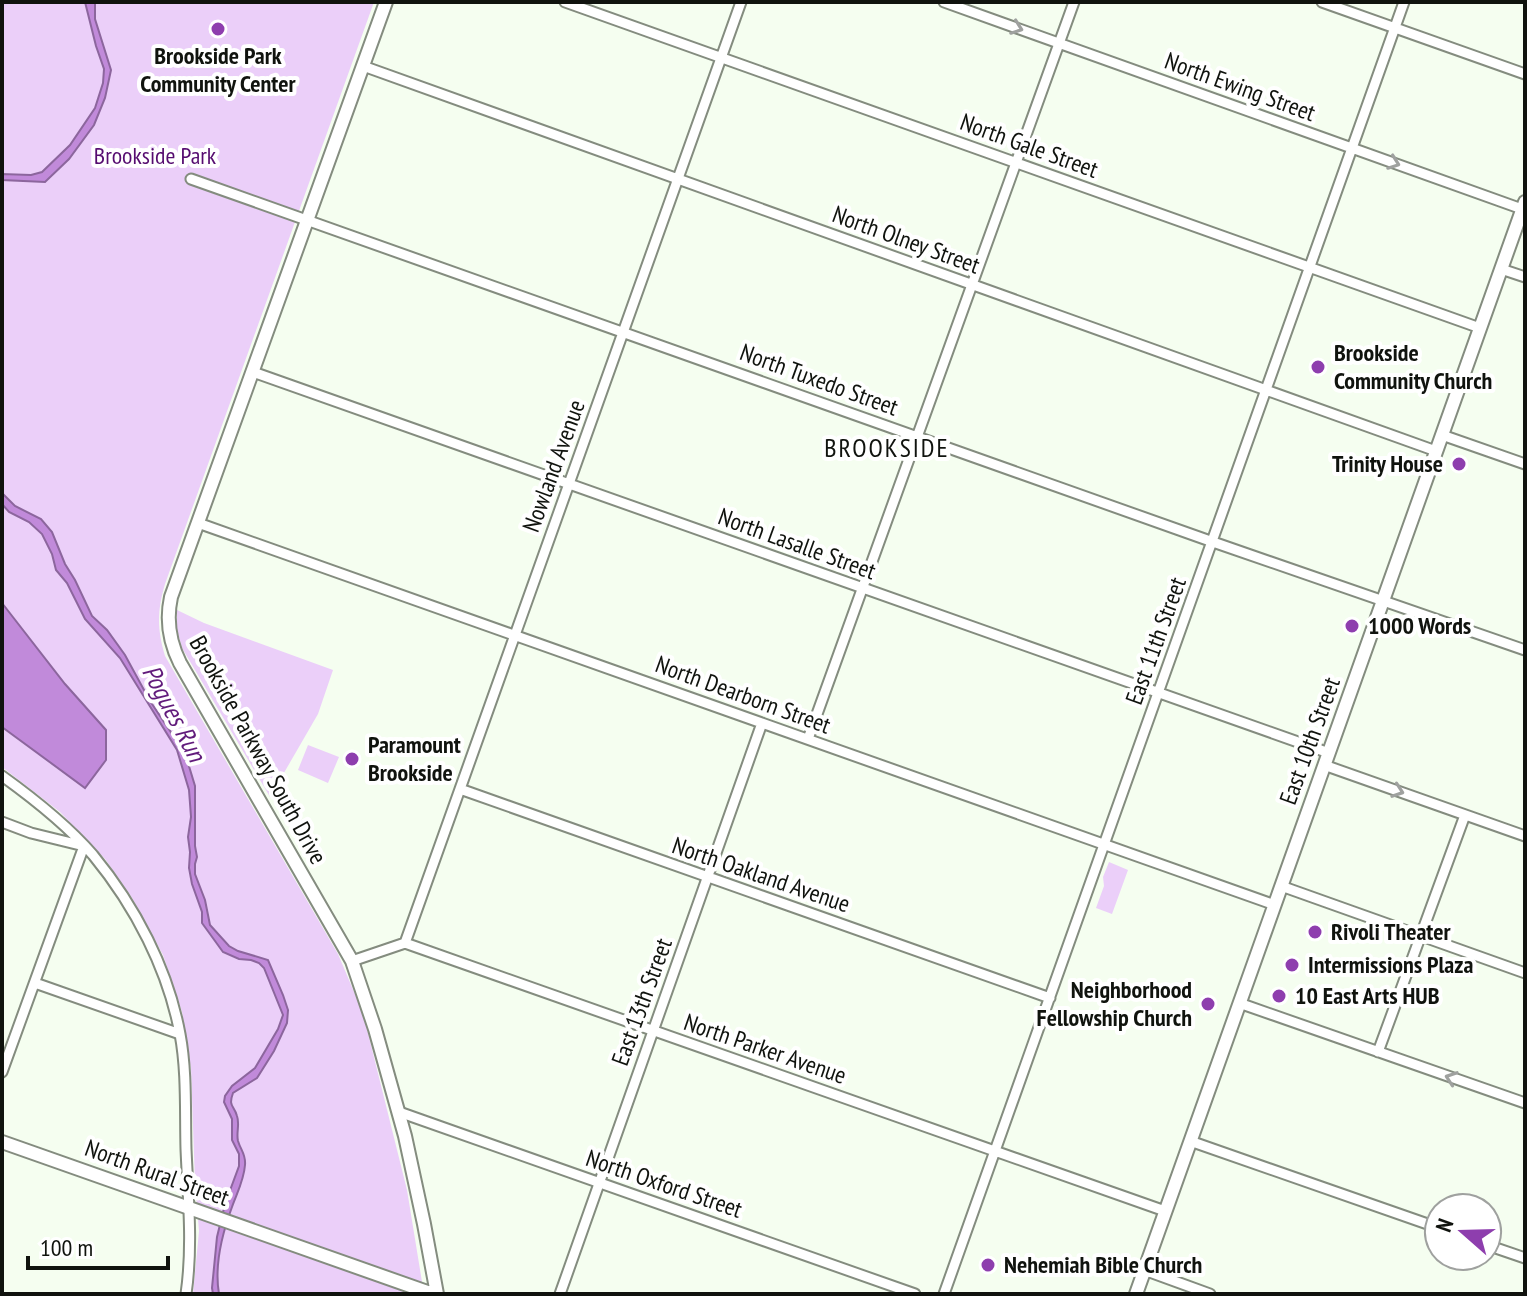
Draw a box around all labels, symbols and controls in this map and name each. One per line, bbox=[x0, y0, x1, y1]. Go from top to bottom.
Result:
one-way arrow bbox=[1010, 19, 1024, 35]
marker: Brookside Park Community Center bbox=[209, 20, 227, 38]
place label: Brookside Park Community Center bbox=[140, 40, 297, 99]
street label: North Ewing Street bbox=[1161, 45, 1320, 128]
street label: North Gale Street bbox=[956, 106, 1103, 185]
park label: Brookside Park bbox=[94, 140, 217, 171]
one-way arrow bbox=[1386, 153, 1400, 170]
street label: North Olney Street bbox=[828, 199, 984, 281]
street label: North Tuxedo Street bbox=[736, 337, 903, 423]
place label: Brookside Community Church bbox=[1334, 337, 1492, 396]
marker: Brookside Community Church bbox=[1309, 358, 1327, 376]
street label: Nowland Avenue bbox=[515, 395, 592, 536]
district label: BROOKSIDE bbox=[824, 431, 950, 464]
place label: Trinity House bbox=[1332, 448, 1443, 479]
marker: Trinity House bbox=[1450, 455, 1468, 473]
street label: North Lasalle Street bbox=[714, 501, 881, 587]
street label: East 11th Street bbox=[1118, 573, 1193, 709]
place label: 1000 Words bbox=[1368, 610, 1471, 641]
marker: 1000 Words bbox=[1343, 617, 1361, 635]
street label: Brookside Parkway South Drive bbox=[183, 630, 334, 869]
street label: North Dearborn Street bbox=[651, 648, 835, 741]
water label: Pogues Run bbox=[135, 659, 214, 768]
street label: East 10th Street bbox=[1272, 673, 1347, 809]
place label: Paramount Brookside bbox=[368, 729, 461, 788]
marker: Paramount Brookside bbox=[343, 750, 361, 768]
one-way arrow bbox=[1390, 781, 1404, 798]
street label: North Oakland Avenue bbox=[668, 830, 854, 919]
place label: Rivoli Theater bbox=[1331, 916, 1452, 947]
marker: Rivoli Theater bbox=[1306, 923, 1324, 941]
street label: East 13th Street bbox=[604, 934, 679, 1070]
place label: Intermissions Plaza bbox=[1308, 949, 1473, 980]
marker: Intermissions Plaza bbox=[1283, 956, 1301, 974]
place label: Neighborhood Fellowship Church bbox=[1037, 974, 1192, 1033]
place label: 10 East Arts HUB bbox=[1295, 980, 1440, 1011]
marker: 10 East Arts HUB bbox=[1270, 987, 1288, 1005]
marker: Neighborhood Fellowship Church bbox=[1199, 995, 1217, 1013]
street label: North Parker Avenue bbox=[680, 1006, 850, 1091]
one-way arrow bbox=[1445, 1071, 1459, 1087]
street label: North Rural Street bbox=[81, 1132, 234, 1213]
street label: North Oxford Street bbox=[582, 1142, 747, 1225]
north arrow bbox=[1423, 1192, 1503, 1272]
text: N bbox=[1429, 1215, 1459, 1236]
scale bar bbox=[28, 1220, 168, 1270]
text: 100 m bbox=[40, 1232, 93, 1263]
place label: Nehemiah Bible Church bbox=[1004, 1249, 1202, 1280]
marker: Nehemiah Bible Church bbox=[979, 1256, 997, 1274]

